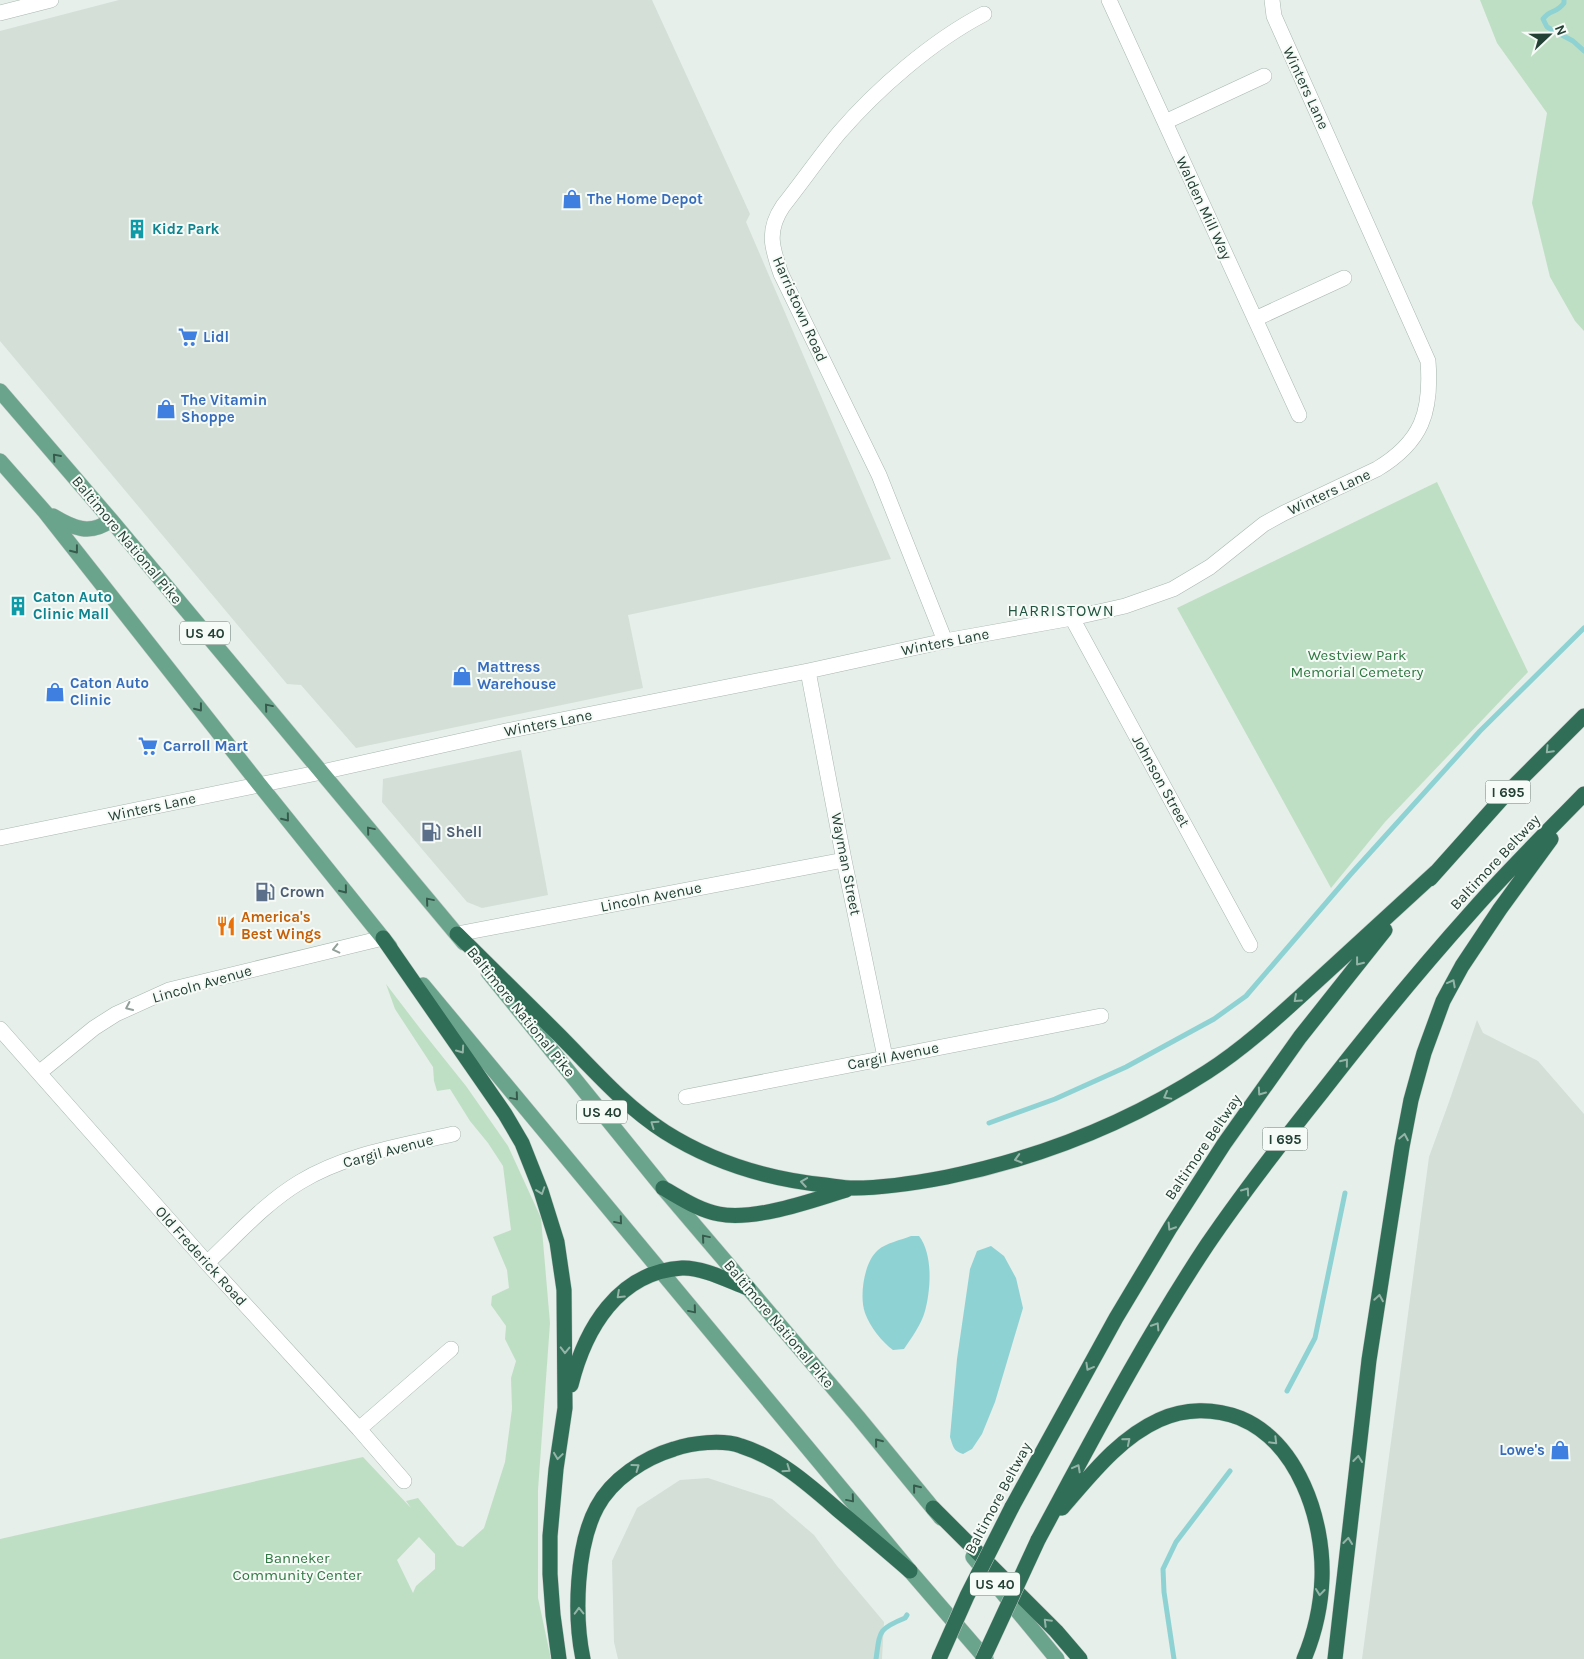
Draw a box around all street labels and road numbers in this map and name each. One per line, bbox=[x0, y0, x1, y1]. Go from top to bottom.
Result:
street label: Winters Lane bbox=[1279, 44, 1333, 132]
street label: Walden Mill Way bbox=[1172, 153, 1236, 263]
street label: Harristown Road bbox=[769, 254, 831, 364]
street label: Winters Lane bbox=[1285, 465, 1373, 519]
street label: Baltimore National Pike bbox=[68, 472, 186, 608]
road number: US 40 bbox=[180, 622, 230, 644]
street label: Winters Lane bbox=[900, 625, 990, 659]
street label: Winters Lane bbox=[503, 706, 593, 740]
street label: Johnson Street bbox=[1128, 732, 1194, 830]
road number: I 695 bbox=[1486, 780, 1530, 804]
street label: Winters Lane bbox=[107, 789, 197, 825]
street label: Wayman Street bbox=[827, 811, 865, 917]
street label: Baltimore Beltway bbox=[1446, 811, 1544, 913]
street label: Lincoln Avenue bbox=[599, 878, 703, 916]
street label: Baltimore National Pike bbox=[463, 944, 579, 1080]
street label: Lincoln Avenue bbox=[150, 961, 254, 1007]
street label: Cargil Avenue bbox=[846, 1038, 940, 1074]
street label: Baltimore Beltway bbox=[1161, 1091, 1245, 1203]
road number: US 40 bbox=[577, 1100, 627, 1124]
road number: I 695 bbox=[1262, 1128, 1308, 1150]
street label: Cargil Avenue bbox=[341, 1130, 435, 1172]
street label: Old Frederick Road bbox=[151, 1202, 251, 1310]
street label: Baltimore National Pike bbox=[720, 1256, 838, 1392]
street label: Baltimore Beltway bbox=[961, 1439, 1035, 1557]
road number: US 40 bbox=[970, 1572, 1020, 1596]

